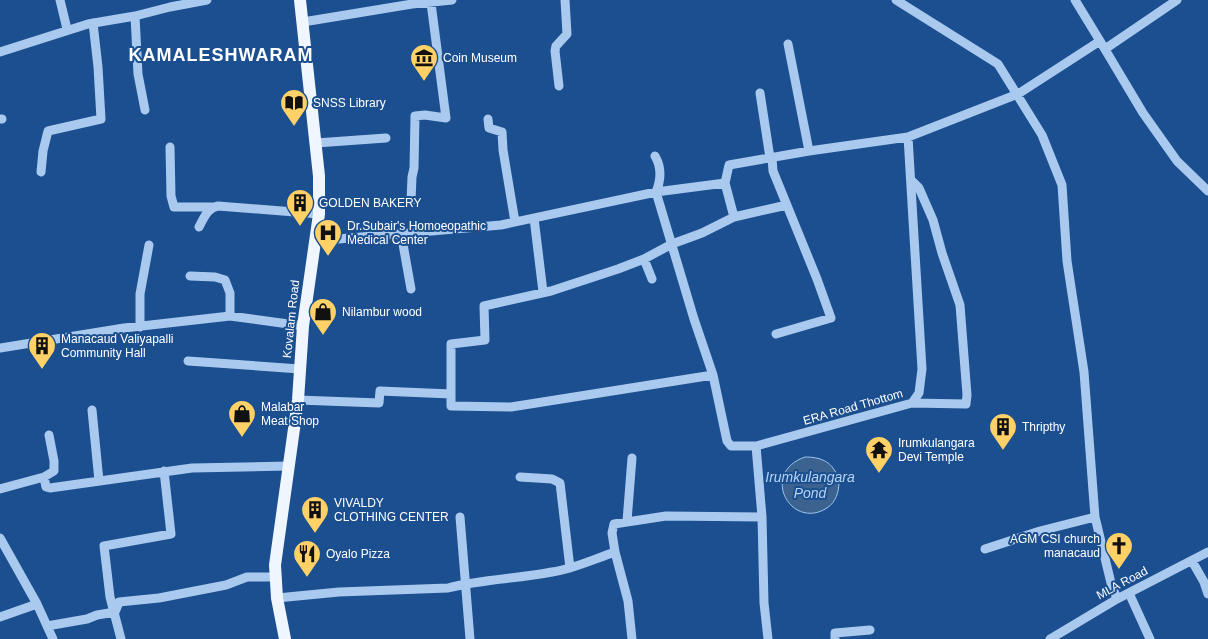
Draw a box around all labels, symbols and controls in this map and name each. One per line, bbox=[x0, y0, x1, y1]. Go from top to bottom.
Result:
museum icon: Coin Museum bbox=[409, 43, 439, 82]
district label: KAMALESHWARAM bbox=[129, 45, 313, 65]
place label: Coin Museum bbox=[443, 51, 517, 65]
library icon: SNSS Library bbox=[279, 88, 309, 127]
place label: SNSS Library bbox=[313, 96, 386, 110]
building icon: GOLDEN BAKERY bbox=[285, 188, 315, 227]
place label: GOLDEN BAKERY bbox=[319, 196, 421, 210]
hospital icon: Dr.Subair's Homoeopathic Medical Center bbox=[313, 218, 343, 257]
place label: Dr.Subair's Homoeopathic Medical Center bbox=[347, 219, 486, 247]
street label: Kovalam Road bbox=[280, 279, 302, 359]
shop icon: Nilambur wood bbox=[308, 297, 338, 336]
place label: Nilambur wood bbox=[342, 305, 422, 319]
building icon: Manacaud Valiyapalli Community Hall bbox=[27, 331, 57, 370]
place label: Manacaud Valiyapalli Community Hall bbox=[61, 332, 174, 360]
street label: ERA Road Thottom bbox=[801, 386, 905, 428]
shop icon: Malabar Meat Shop bbox=[227, 399, 257, 438]
place label: Malabar Meat Shop bbox=[261, 400, 319, 428]
building icon: Thripthy bbox=[988, 412, 1018, 451]
place label: Thripthy bbox=[1022, 420, 1065, 434]
temple icon: Irumkulangara Devi Temple bbox=[864, 435, 894, 474]
place label: Irumkulangara Devi Temple bbox=[898, 436, 975, 464]
water label: Irumkulangara Pond bbox=[765, 469, 855, 501]
building icon: VIVALDY CLOTHING CENTER bbox=[300, 495, 330, 534]
place label: VIVALDY CLOTHING CENTER bbox=[334, 496, 449, 524]
church icon: AGM CSI church manacaud bbox=[1104, 531, 1134, 570]
place label: AGM CSI church manacaud bbox=[1010, 532, 1100, 560]
restaurant icon: Oyalo Pizza bbox=[292, 539, 322, 578]
place label: Oyalo Pizza bbox=[326, 547, 390, 561]
street label: MLA Road bbox=[1094, 564, 1150, 602]

